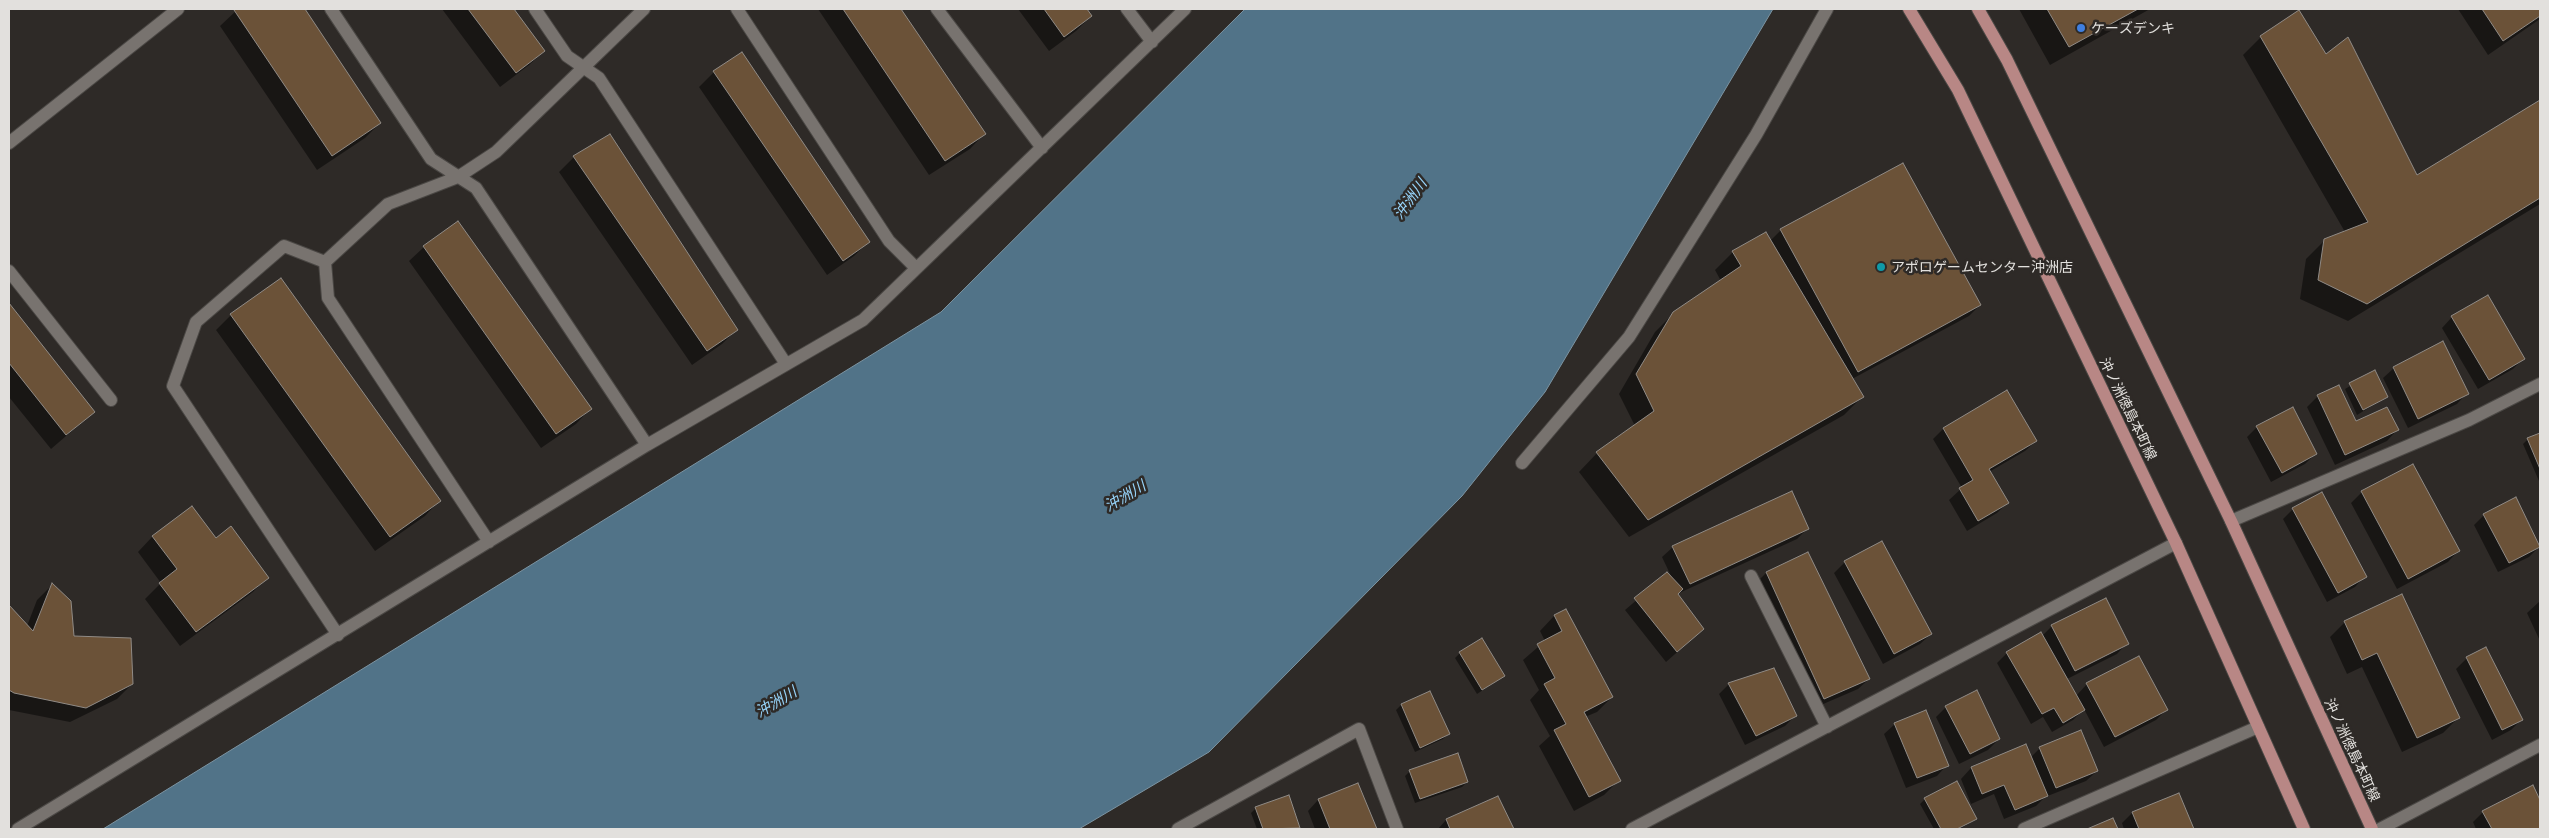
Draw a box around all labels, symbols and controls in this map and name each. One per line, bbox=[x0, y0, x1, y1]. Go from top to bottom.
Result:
place label: ケーズデンキ bbox=[2091, 20, 2175, 36]
marker: ケーズデンキ bbox=[2075, 22, 2087, 34]
water label: 沖洲川 bbox=[1389, 176, 1431, 222]
place label: アポロゲームセンター沖洲店 bbox=[1891, 259, 2073, 275]
marker: アポロゲームセンター沖洲店 bbox=[1875, 261, 1887, 273]
street label: 沖ノ洲徳島本町線 bbox=[2096, 355, 2160, 463]
water label: 沖洲川 bbox=[1101, 477, 1149, 515]
water label: 沖洲川 bbox=[752, 683, 800, 721]
street label: 沖ノ洲徳島本町線 bbox=[2321, 696, 2383, 804]

